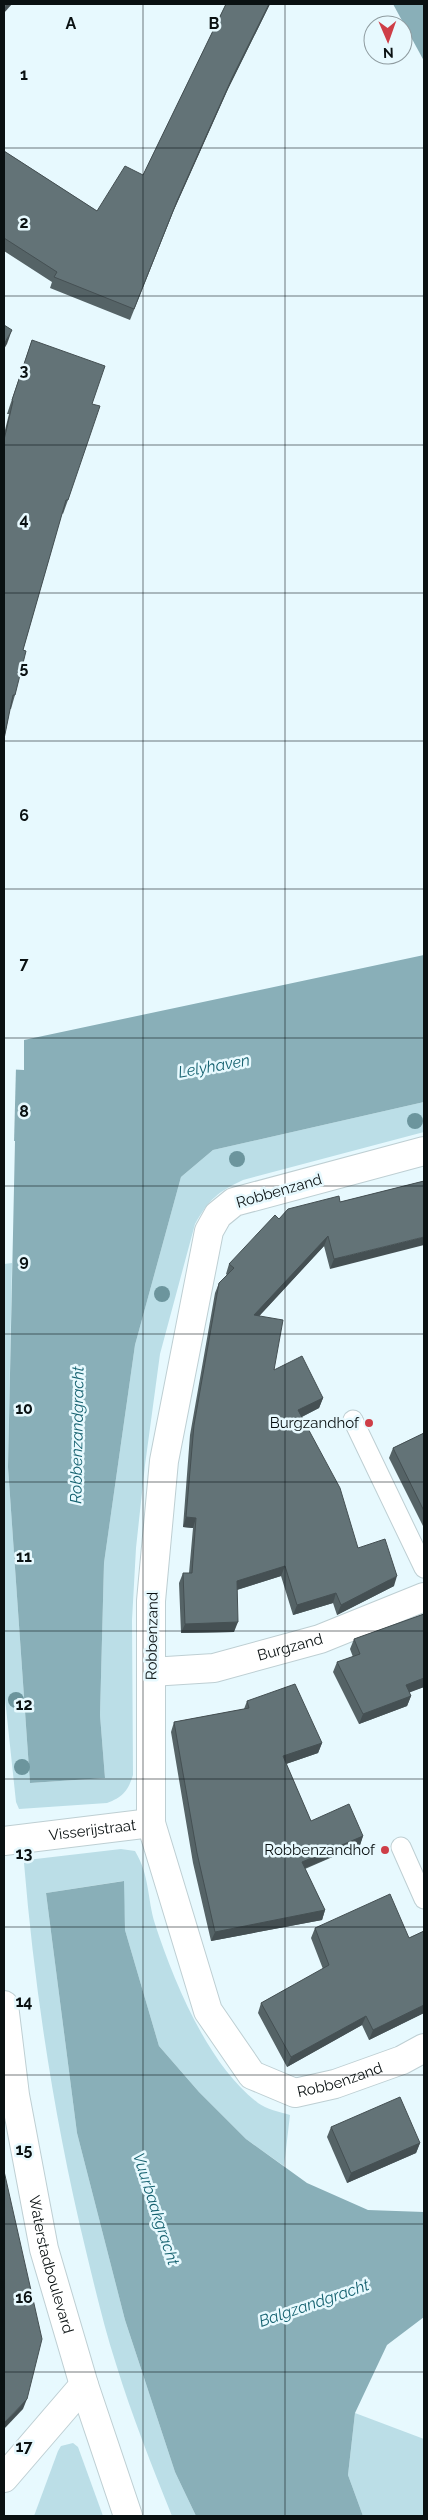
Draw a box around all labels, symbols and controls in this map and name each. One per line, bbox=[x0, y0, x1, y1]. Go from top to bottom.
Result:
text: A bbox=[66, 14, 77, 33]
text: B bbox=[209, 14, 220, 33]
north arrow bbox=[363, 15, 413, 65]
text: N bbox=[383, 45, 394, 61]
text: 1 bbox=[20, 65, 28, 84]
text: 2 bbox=[19, 213, 29, 232]
text: 3 bbox=[20, 361, 29, 380]
text: 4 bbox=[19, 510, 29, 529]
text: 5 bbox=[20, 658, 29, 677]
text: 6 bbox=[19, 806, 29, 825]
text: 7 bbox=[20, 954, 29, 973]
water label: Lelyhaven bbox=[177, 1050, 251, 1082]
text: 8 bbox=[19, 1102, 29, 1121]
street label: Robbenzand bbox=[234, 1170, 324, 1212]
text: 9 bbox=[19, 1251, 29, 1270]
water label: Robbenzandgracht bbox=[66, 1365, 88, 1504]
text: 10 bbox=[15, 1399, 33, 1418]
place label: Burgzandhof bbox=[270, 1414, 360, 1432]
marker: Burgzandhof bbox=[363, 1417, 375, 1429]
text: 11 bbox=[16, 1547, 32, 1566]
street label: Robbenzand bbox=[142, 1592, 162, 1680]
street label: Burgzand bbox=[255, 1630, 325, 1665]
text: 12 bbox=[16, 1695, 32, 1714]
street label: Visserijstraat bbox=[48, 1816, 137, 1844]
place label: Robbenzandhof bbox=[264, 1841, 376, 1859]
text: 13 bbox=[16, 1844, 32, 1863]
marker: Robbenzandhof bbox=[379, 1844, 391, 1856]
text: 14 bbox=[15, 1992, 33, 2011]
street label: Robbenzand bbox=[295, 2059, 385, 2101]
text: 15 bbox=[16, 2140, 33, 2159]
water label: Vuurbaakgracht bbox=[129, 2150, 183, 2268]
street label: Waterstadboulevard bbox=[25, 2194, 77, 2336]
water label: Balgzandgracht bbox=[256, 2275, 373, 2331]
text: 16 bbox=[15, 2288, 33, 2307]
text: 17 bbox=[16, 2437, 32, 2456]

